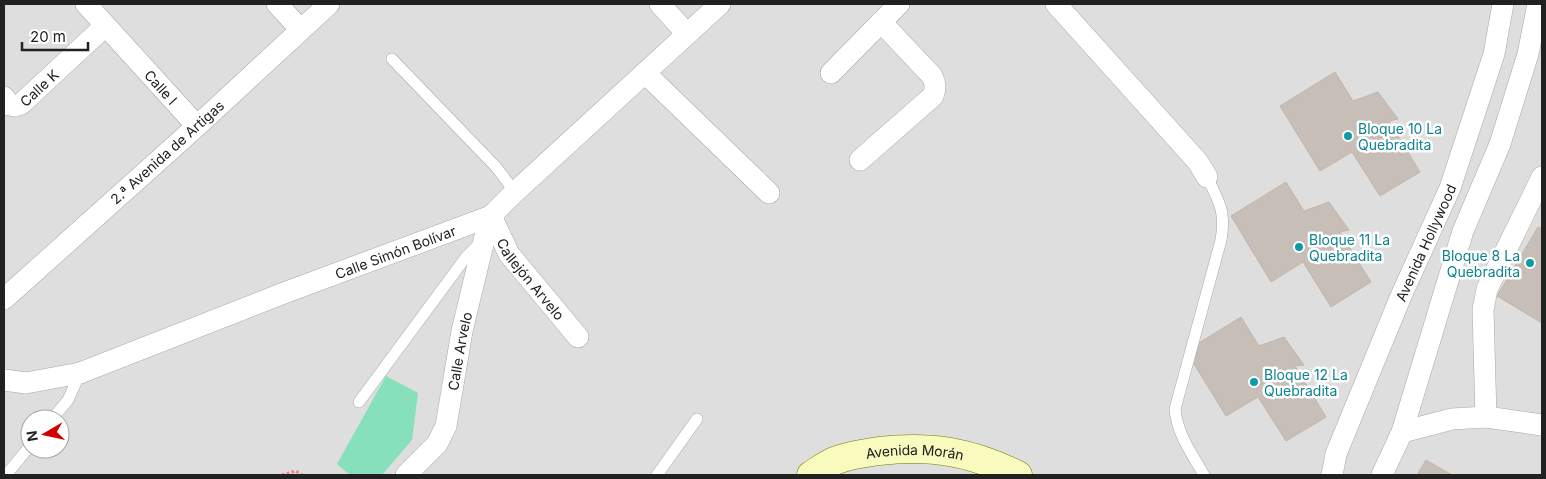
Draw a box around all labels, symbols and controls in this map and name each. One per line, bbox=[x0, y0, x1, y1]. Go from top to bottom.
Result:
scale bar bbox=[22, 20, 89, 52]
text: 20 m bbox=[30, 27, 66, 46]
street label: Calle K bbox=[16, 65, 62, 110]
street label: Calle I bbox=[141, 66, 181, 108]
street label: 2.ª Avenida de Artigas bbox=[107, 97, 227, 207]
place label: Bloque 10 La Quebradita bbox=[1358, 120, 1442, 153]
marker: Bloque 10 La Quebradita bbox=[1342, 130, 1354, 142]
street label: Avenida Hollywood bbox=[1391, 181, 1459, 303]
street label: Calle Simón Bolívar bbox=[333, 221, 458, 282]
place label: Bloque 11 La Quebradita bbox=[1309, 231, 1390, 264]
street label: Callejón Arvelo bbox=[494, 235, 569, 323]
marker: Bloque 11 La Quebradita bbox=[1293, 241, 1305, 253]
place label: Bloque 8 La Quebradita bbox=[1442, 247, 1520, 280]
marker: Bloque 8 La Quebradita bbox=[1524, 257, 1536, 269]
street label: Calle Arvelo bbox=[444, 310, 475, 392]
place label: Bloque 12 La Quebradita bbox=[1264, 366, 1348, 399]
marker: Bloque 12 La Quebradita bbox=[1248, 376, 1260, 388]
north arrow bbox=[20, 409, 70, 459]
text: N bbox=[22, 430, 41, 443]
street label: Avenida Morán bbox=[864, 440, 966, 463]

